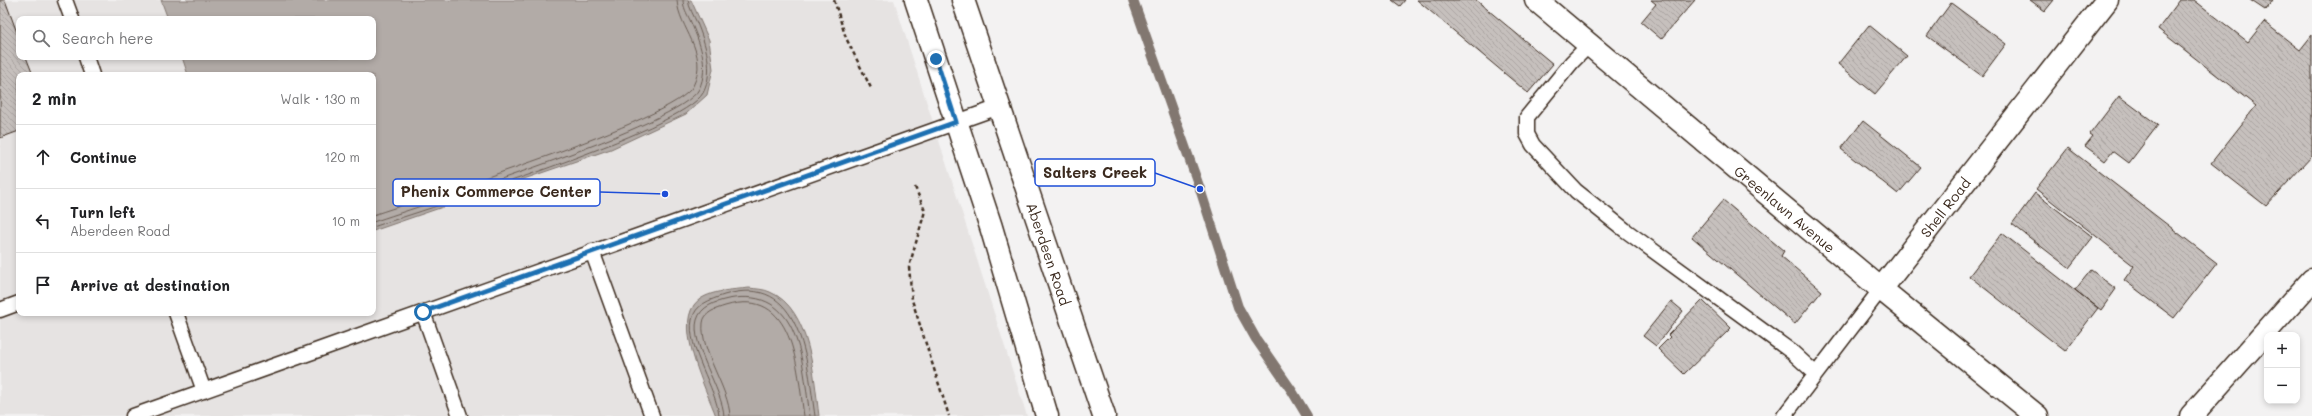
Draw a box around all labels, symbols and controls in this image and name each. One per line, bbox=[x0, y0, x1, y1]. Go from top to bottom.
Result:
search box bbox=[16, 16, 376, 60]
icon: search bbox=[30, 27, 52, 49]
text: Search here bbox=[62, 28, 153, 48]
route end bbox=[927, 50, 945, 68]
text: 2 min bbox=[32, 87, 77, 109]
text: Walk · 130 m bbox=[280, 90, 360, 107]
icon: ahead bbox=[32, 146, 54, 168]
text: Continue bbox=[70, 147, 137, 167]
text: 120 m bbox=[324, 148, 360, 165]
callout: Salters Creek bbox=[1035, 159, 1155, 186]
street label: Greenlawn Avenue bbox=[1731, 161, 1840, 257]
text: Salters Creek bbox=[1043, 162, 1147, 182]
street label: Shell Road bbox=[1916, 173, 1974, 241]
callout: Phenix Commerce Center bbox=[393, 179, 600, 206]
text: Phenix Commerce Center bbox=[400, 181, 592, 201]
street label: Aberdeen Road bbox=[1023, 200, 1075, 308]
text: Turn left bbox=[70, 202, 135, 222]
icon: left bbox=[32, 210, 54, 232]
text: 10 m bbox=[332, 212, 360, 229]
text: Aberdeen Road bbox=[70, 222, 170, 239]
icon: arrive bbox=[32, 274, 54, 296]
text: Arrive at destination bbox=[70, 275, 230, 295]
route start bbox=[414, 303, 432, 321]
map controls bbox=[2264, 332, 2300, 404]
button: + bbox=[2264, 332, 2300, 368]
button: − bbox=[2264, 368, 2300, 404]

